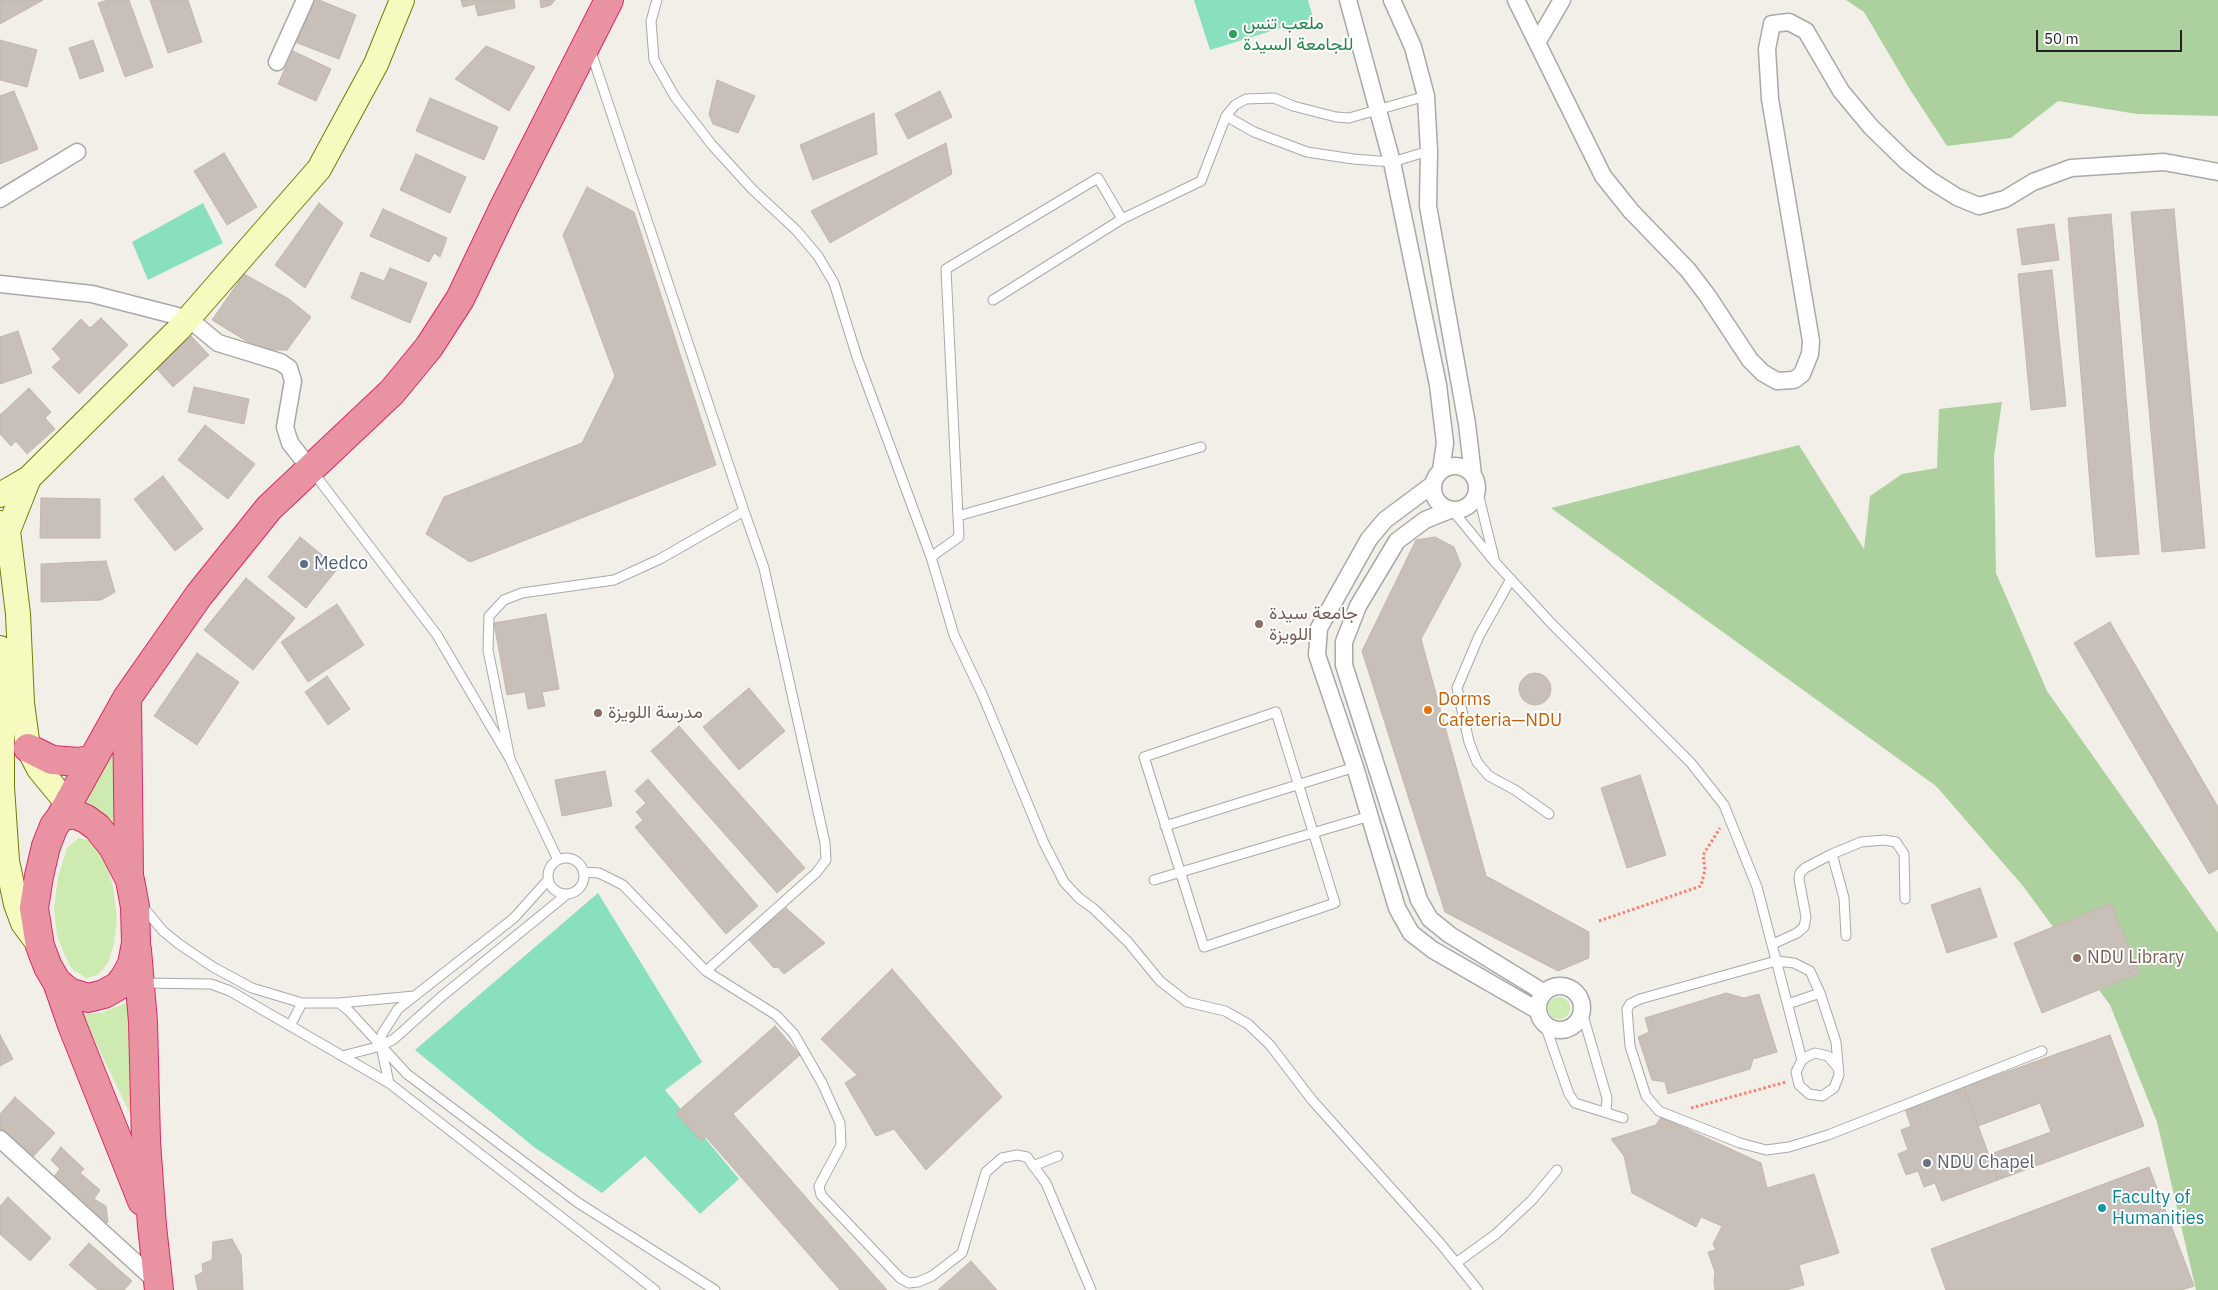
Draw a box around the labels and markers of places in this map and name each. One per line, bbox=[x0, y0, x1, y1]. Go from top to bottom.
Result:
place label: ملعب تنس للجامعة السيدة bbox=[1243, 13, 1353, 56]
marker: ملعب تنس للجامعة السيدة bbox=[1227, 28, 1239, 40]
place label: Medco bbox=[314, 553, 368, 575]
marker: Medco bbox=[298, 558, 310, 570]
place label: جامعة سيدة اللويزة bbox=[1269, 603, 1358, 646]
marker: جامعة سيدة اللويزة bbox=[1253, 618, 1265, 630]
place label: Dorms Cafeteria—NDU bbox=[1438, 689, 1562, 732]
place label: مدرسة اللويزة bbox=[608, 702, 703, 724]
marker: Dorms Cafeteria—NDU bbox=[1422, 704, 1434, 716]
marker: مدرسة اللويزة bbox=[592, 707, 604, 719]
place label: NDU Library bbox=[2087, 947, 2184, 969]
marker: NDU Library bbox=[2071, 952, 2083, 964]
place label: NDU Chapel bbox=[1937, 1152, 2034, 1174]
marker: NDU Chapel bbox=[1921, 1157, 1933, 1169]
place label: Faculty of Humanities bbox=[2112, 1187, 2204, 1230]
marker: Faculty of Humanities bbox=[2096, 1202, 2108, 1214]

